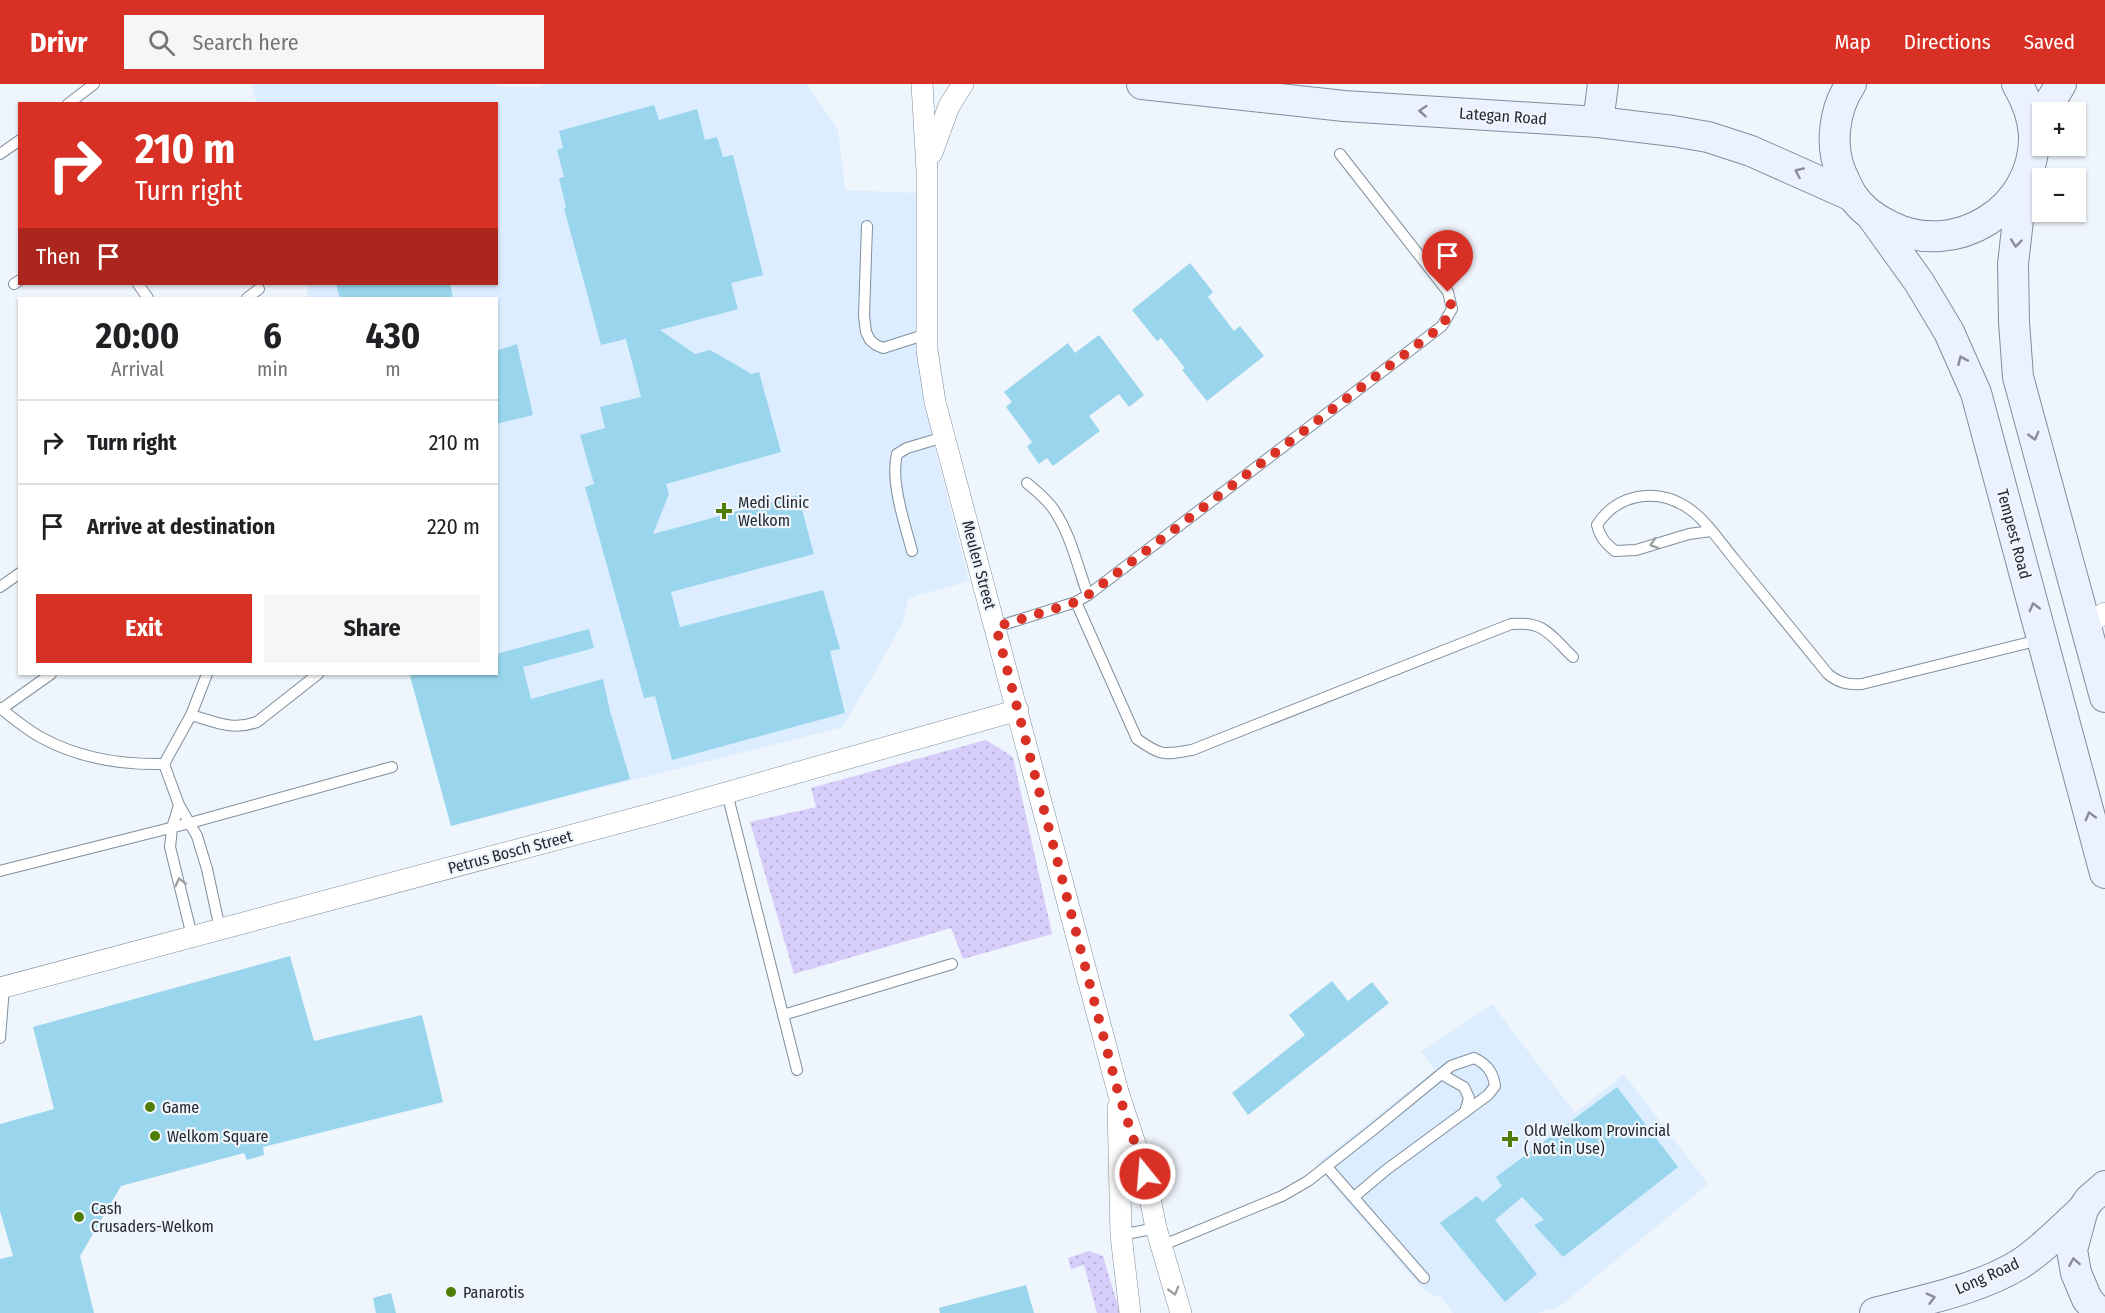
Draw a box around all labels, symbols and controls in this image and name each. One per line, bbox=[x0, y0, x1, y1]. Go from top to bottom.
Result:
search box bbox=[124, 15, 544, 69]
text: Drivr bbox=[30, 26, 88, 59]
icon: search bbox=[145, 26, 178, 59]
text: Search here bbox=[193, 29, 299, 56]
text: Map bbox=[1834, 29, 1871, 55]
text: Directions bbox=[1904, 29, 1991, 55]
text: Saved bbox=[2024, 29, 2075, 55]
map controls bbox=[2032, 102, 2086, 222]
button: + bbox=[2032, 102, 2086, 156]
street label: Lategan Road bbox=[1458, 103, 1548, 129]
one-way arrow bbox=[1418, 104, 1427, 117]
text: 210 m bbox=[135, 124, 235, 174]
icon: right bbox=[36, 126, 114, 204]
one-way arrow bbox=[1794, 168, 1805, 180]
button: − bbox=[2032, 168, 2086, 222]
text: Turn right bbox=[135, 175, 243, 207]
pin bbox=[1422, 230, 1473, 292]
icon: arrive bbox=[1431, 239, 1464, 272]
one-way arrow bbox=[2010, 239, 2022, 248]
icon: arrive bbox=[92, 240, 125, 273]
text: Then bbox=[36, 243, 80, 270]
text: 20:00 bbox=[96, 314, 179, 358]
text: 6 bbox=[263, 314, 282, 358]
text: 430 bbox=[366, 314, 420, 358]
one-way arrow bbox=[1957, 356, 1969, 367]
text: Arrival bbox=[111, 357, 164, 381]
text: min bbox=[257, 357, 288, 381]
text: m bbox=[385, 357, 401, 381]
icon: right bbox=[36, 426, 69, 459]
text: Turn right bbox=[87, 429, 176, 456]
text: 210 m bbox=[429, 429, 480, 456]
one-way arrow bbox=[2027, 431, 2040, 441]
street label: Tempest Road bbox=[1993, 487, 2035, 581]
place label: Medi Clinic Welkom bbox=[738, 493, 809, 530]
marker: Medi Clinic Welkom bbox=[715, 502, 733, 520]
icon: arrive bbox=[36, 510, 69, 543]
text: Arrive at destination bbox=[87, 513, 275, 540]
text: 220 m bbox=[427, 513, 480, 540]
street label: Meulen Street bbox=[958, 518, 1000, 612]
one-way arrow bbox=[1649, 537, 1660, 549]
button: Exit bbox=[36, 594, 252, 663]
button: Share bbox=[264, 594, 480, 663]
one-way arrow bbox=[2029, 603, 2041, 613]
one-way arrow bbox=[2085, 811, 2097, 822]
street label: Petrus Bosch Street bbox=[446, 826, 575, 878]
one-way arrow bbox=[174, 877, 187, 887]
place label: Game bbox=[162, 1098, 199, 1117]
marker: Game bbox=[143, 1100, 157, 1114]
place label: Old Welkom Provincial ( Not in Use) bbox=[1524, 1121, 1670, 1158]
place label: Welkom Square bbox=[167, 1127, 269, 1146]
marker: Welkom Square bbox=[148, 1129, 162, 1143]
marker: Old Welkom Provincial ( Not in Use) bbox=[1501, 1130, 1519, 1148]
position arrow bbox=[1113, 1142, 1177, 1206]
place label: Cash Crusaders-Welkom bbox=[91, 1199, 214, 1236]
marker: Cash Crusaders-Welkom bbox=[72, 1210, 86, 1224]
street label: Long Road bbox=[1952, 1253, 2022, 1299]
one-way arrow bbox=[2068, 1257, 2080, 1266]
place label: Panarotis bbox=[463, 1283, 524, 1302]
marker: Panarotis bbox=[444, 1285, 458, 1299]
one-way arrow bbox=[1166, 1286, 1179, 1296]
one-way arrow bbox=[1926, 1292, 1936, 1305]

